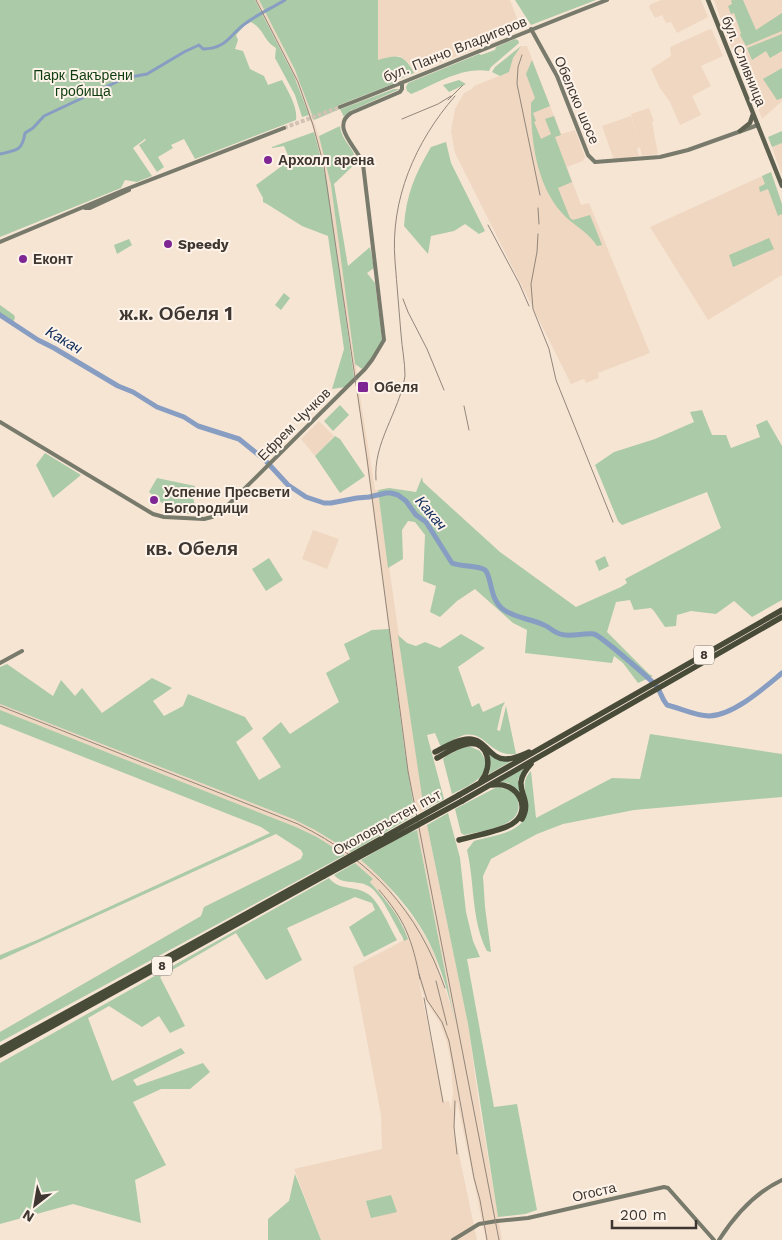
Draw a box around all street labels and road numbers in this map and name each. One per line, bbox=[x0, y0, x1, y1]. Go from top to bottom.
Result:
street label: бул. Панчо Владигеров bbox=[381, 13, 529, 85]
street label: бул. Сливница bbox=[719, 14, 769, 109]
street label: Обелско шосе bbox=[551, 54, 603, 147]
street label: Ефрем Чучков bbox=[254, 384, 334, 464]
road number: 8 bbox=[694, 646, 714, 664]
street label: Околовръстен път bbox=[330, 785, 444, 858]
road number: 8 bbox=[152, 956, 172, 976]
street label: Огоста bbox=[571, 1179, 618, 1205]

